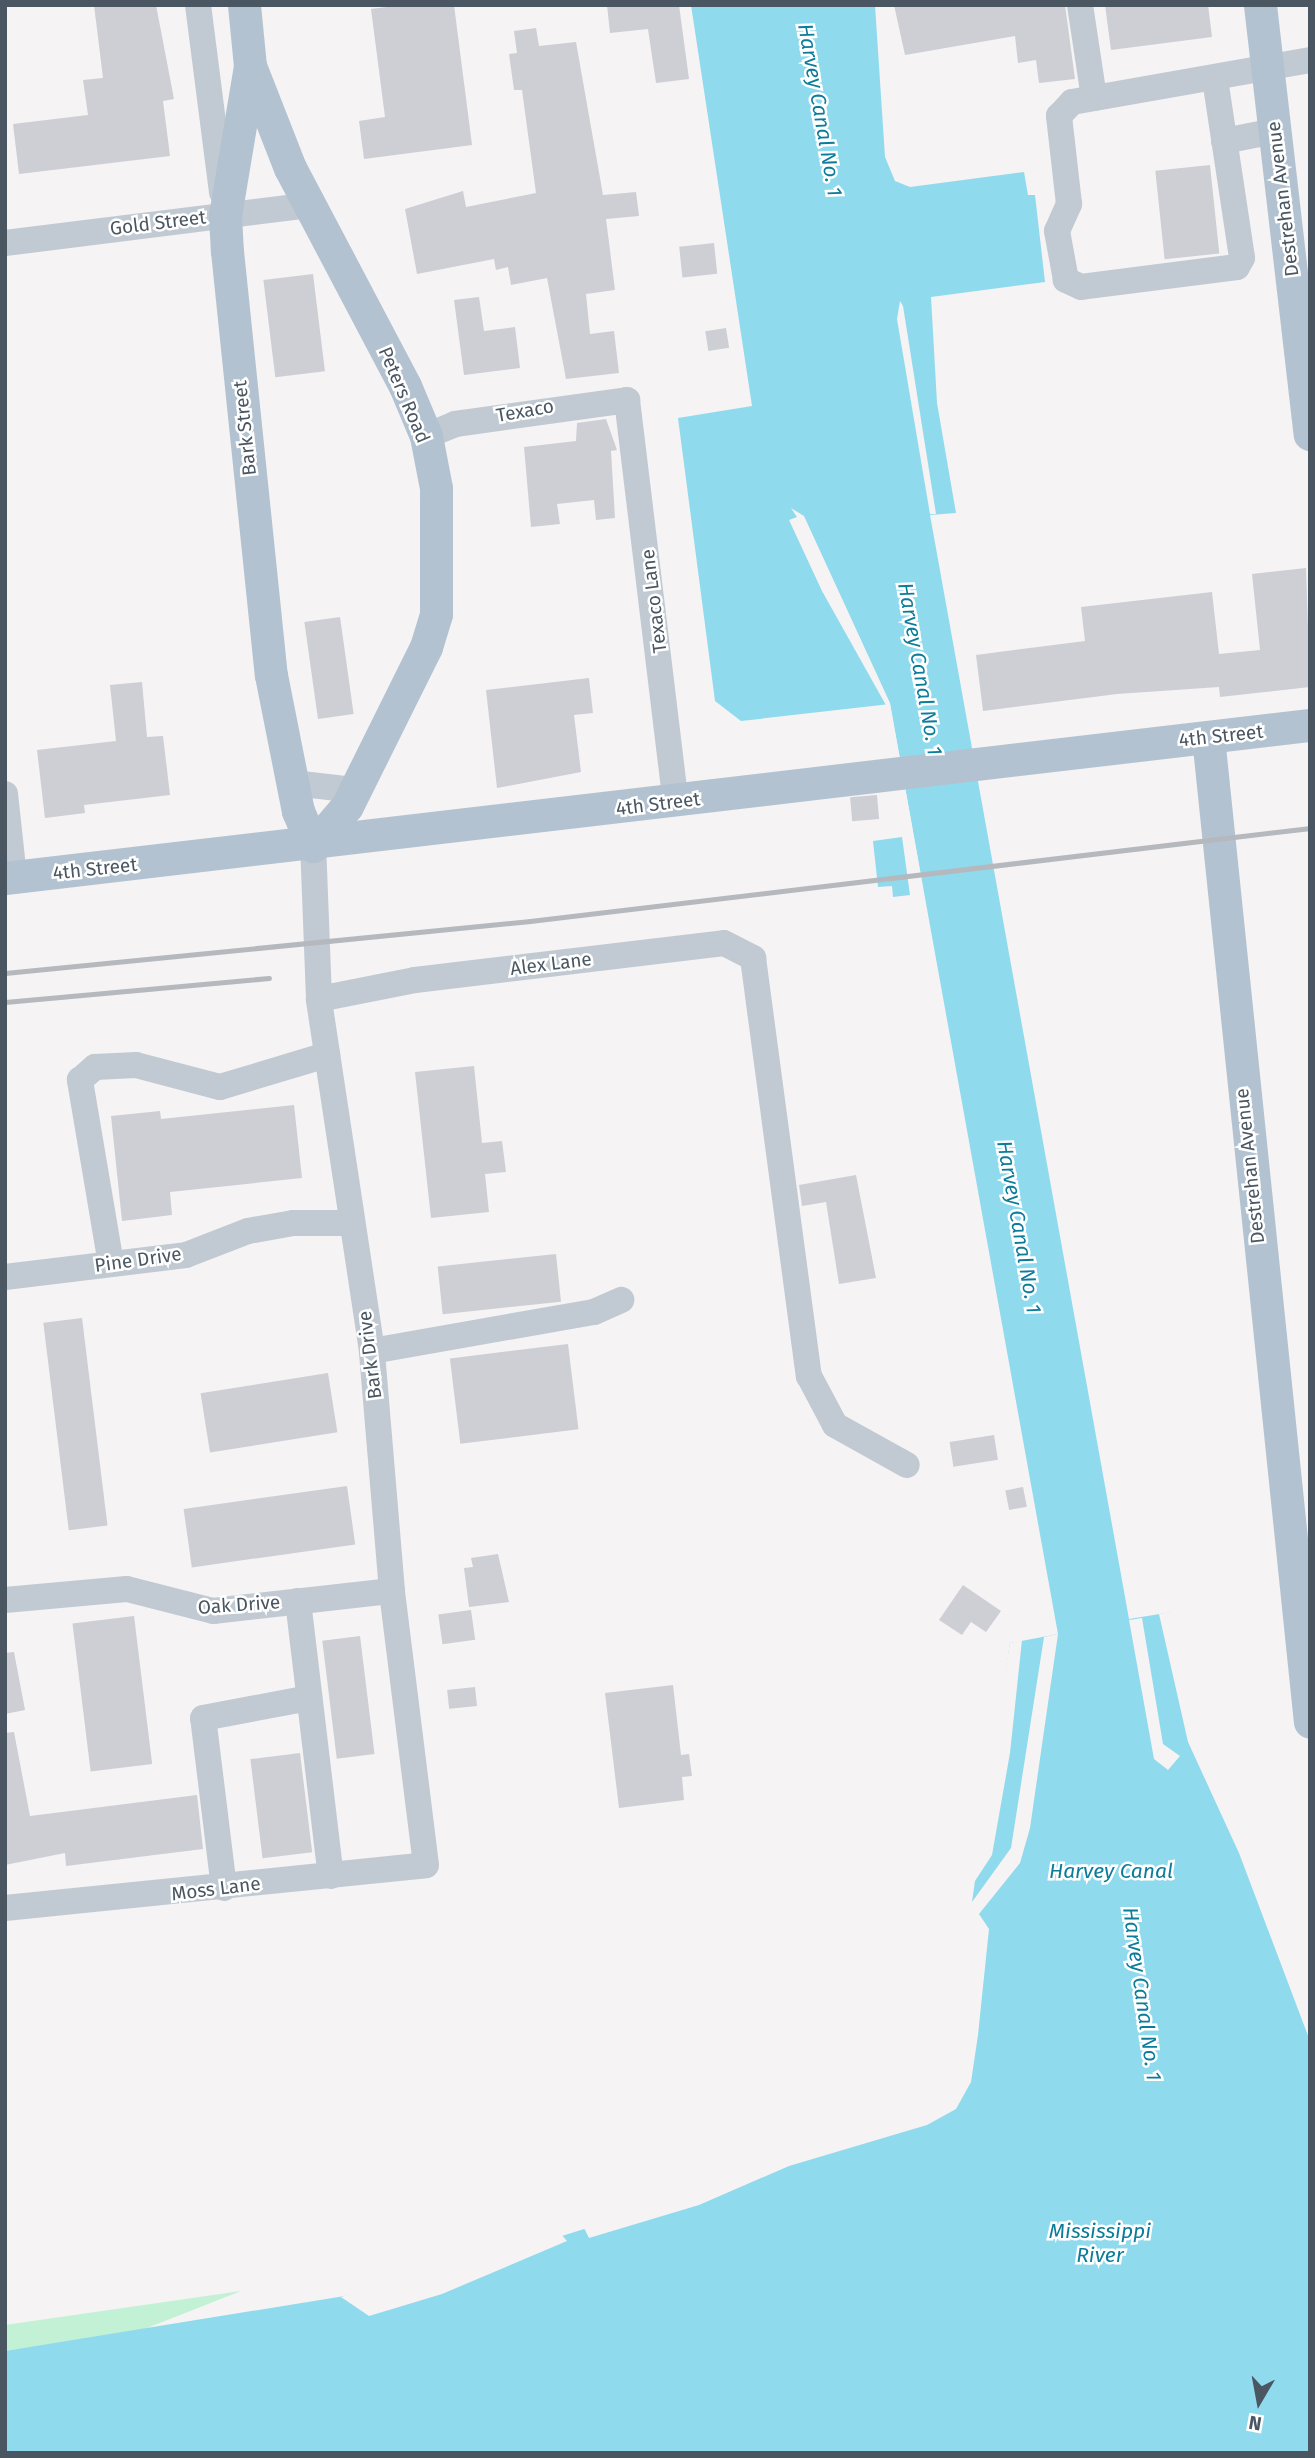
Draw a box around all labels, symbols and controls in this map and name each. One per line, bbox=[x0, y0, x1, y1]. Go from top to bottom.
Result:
water label: Harvey Canal No. 1 bbox=[792, 22, 848, 198]
street label: Destrehan Avenue bbox=[1262, 120, 1304, 278]
street label: Gold Street bbox=[109, 206, 207, 240]
street label: Peters Road bbox=[373, 343, 435, 447]
street label: Bark Street bbox=[229, 379, 261, 477]
street label: Texaco bbox=[494, 395, 556, 427]
street label: Texaco Lane bbox=[636, 548, 672, 654]
water label: Harvey Canal No. 1 bbox=[892, 581, 948, 757]
street label: 4th Street bbox=[1178, 720, 1264, 752]
street label: 4th Street bbox=[615, 788, 701, 820]
street label: 4th Street bbox=[52, 853, 138, 885]
street label: Alex Lane bbox=[509, 948, 593, 980]
street label: Destrehan Avenue bbox=[1231, 1087, 1269, 1245]
water label: Harvey Canal No. 1 bbox=[991, 1139, 1047, 1315]
street label: Pine Drive bbox=[93, 1243, 183, 1277]
street label: Bark Drive bbox=[353, 1310, 387, 1400]
street label: Oak Drive bbox=[197, 1591, 281, 1619]
water label: Harvey Canal bbox=[1049, 1858, 1173, 1884]
street label: Moss Lane bbox=[170, 1872, 262, 1906]
water label: Harvey Canal No. 1 bbox=[1117, 1906, 1167, 2082]
water label: Mississippi River bbox=[1049, 2218, 1151, 2268]
north arrow bbox=[1224, 2367, 1294, 2437]
text: N bbox=[1247, 2411, 1263, 2436]

